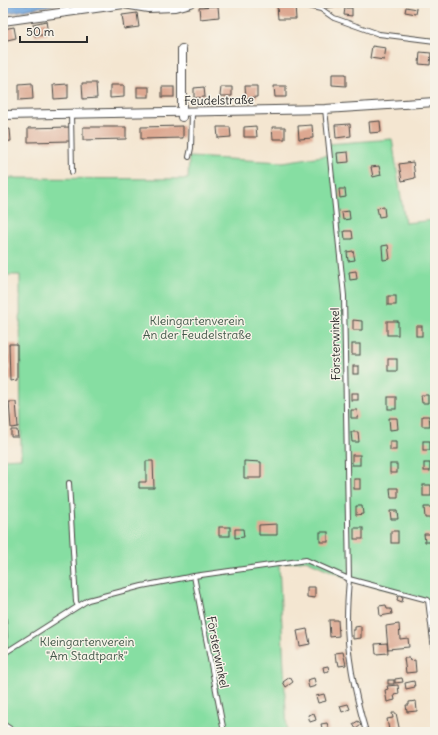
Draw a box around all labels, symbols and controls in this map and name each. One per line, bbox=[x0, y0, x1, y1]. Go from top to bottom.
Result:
scale bar bbox=[20, 18, 87, 44]
text: 50 m bbox=[26, 24, 55, 39]
street label: Feudelstraße bbox=[184, 92, 254, 108]
street label: Försterwinkel bbox=[327, 307, 343, 381]
park label: Kleingartenverein An der Feudelstraße bbox=[143, 313, 251, 342]
street label: Försterwinkel bbox=[204, 615, 232, 689]
park label: Kleingartenverein "Am Stadtpark" bbox=[40, 634, 134, 663]

